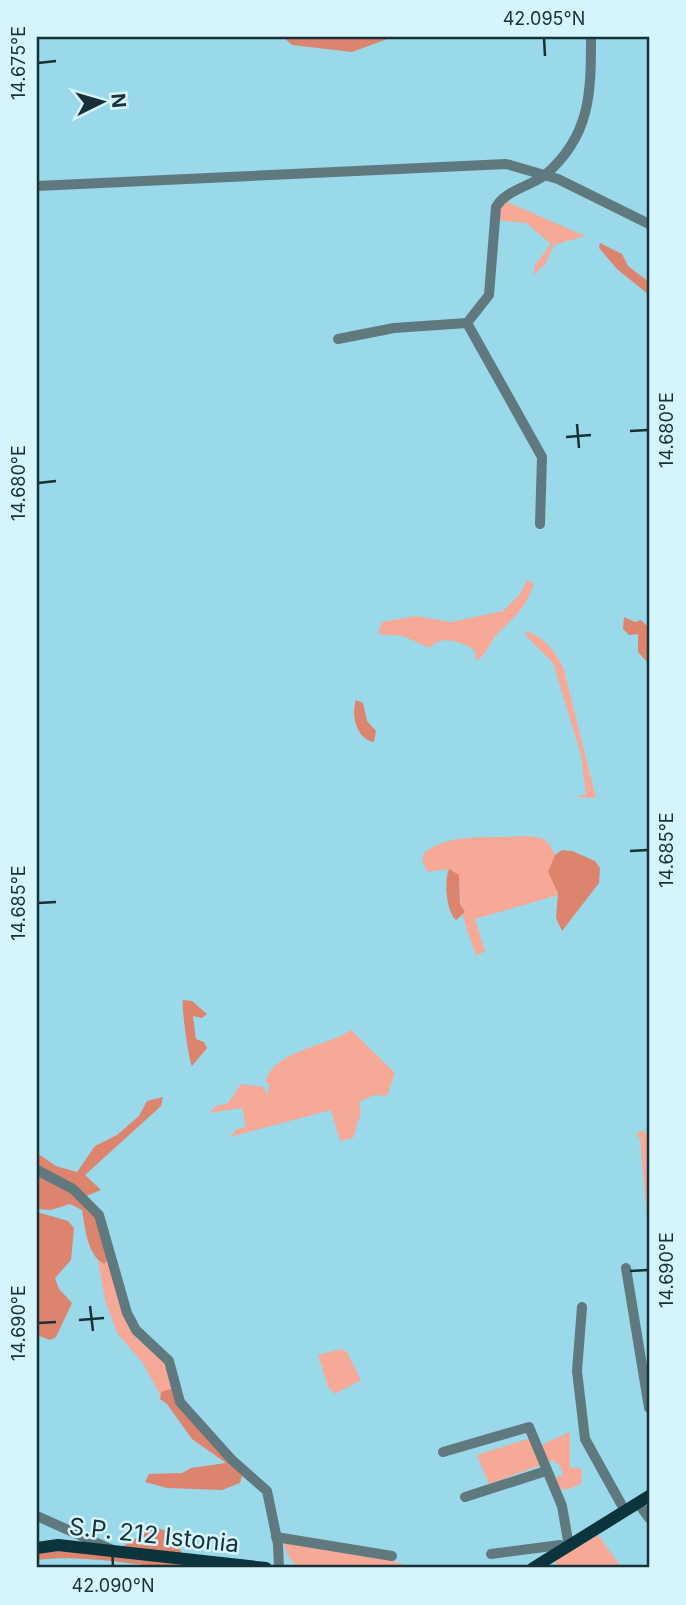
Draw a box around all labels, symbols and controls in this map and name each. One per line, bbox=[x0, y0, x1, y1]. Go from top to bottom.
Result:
text: 42.095°N bbox=[503, 8, 585, 29]
text: 14.675°E bbox=[8, 26, 29, 100]
north arrow bbox=[66, 66, 136, 136]
text: N bbox=[106, 92, 131, 109]
text: 14.680°E bbox=[656, 392, 677, 468]
text: 14.680°E bbox=[8, 445, 29, 521]
text: 14.685°E bbox=[656, 812, 677, 888]
text: 14.685°E bbox=[8, 865, 29, 941]
text: 14.690°E bbox=[656, 1232, 677, 1308]
text: 14.690°E bbox=[8, 1285, 29, 1361]
street label: S.P. 212 Istonia bbox=[68, 1512, 240, 1558]
text: 42.090°N bbox=[72, 1575, 154, 1596]

